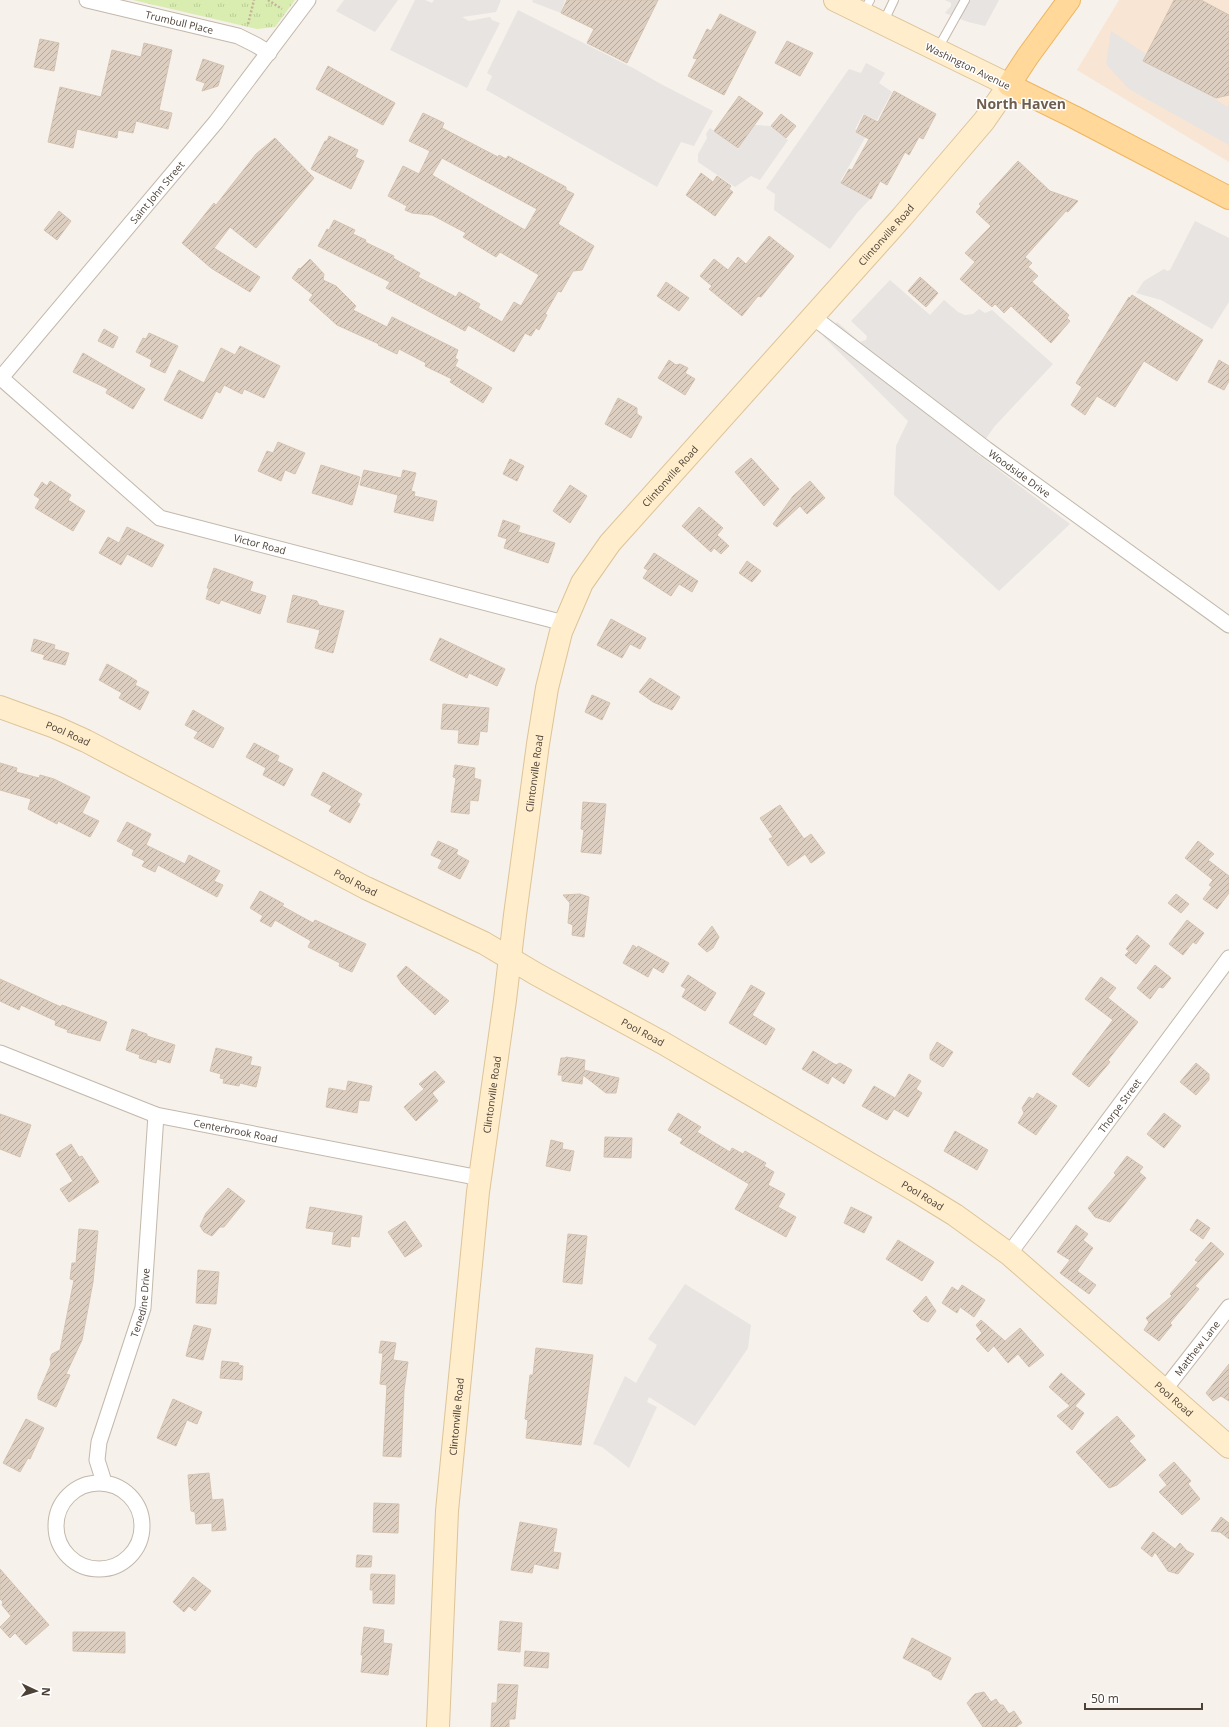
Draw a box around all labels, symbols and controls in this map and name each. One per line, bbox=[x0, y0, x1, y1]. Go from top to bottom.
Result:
street label: Trumbull Place bbox=[144, 7, 215, 37]
street label: Washington Avenue bbox=[923, 39, 1013, 93]
district label: North Haven bbox=[976, 94, 1066, 113]
street label: Saint John Street bbox=[127, 158, 188, 226]
street label: Clintonville Road bbox=[855, 201, 917, 269]
street label: Clintonville Road bbox=[639, 442, 701, 510]
street label: Woodside Drive bbox=[986, 446, 1054, 501]
street label: Victor Road bbox=[232, 530, 287, 557]
street label: Pool Road bbox=[44, 717, 93, 749]
street label: Clintonville Road bbox=[522, 734, 546, 813]
street label: Pool Road bbox=[331, 865, 380, 899]
street label: Pool Road bbox=[619, 1015, 667, 1049]
street label: Clintonville Road bbox=[479, 1055, 504, 1134]
street label: Thorpe Street bbox=[1095, 1075, 1144, 1135]
street label: Centerbrook Road bbox=[192, 1115, 279, 1146]
street label: Pool Road bbox=[899, 1177, 946, 1213]
street label: Tenedine Drive bbox=[127, 1267, 153, 1339]
street label: Matthew Lane bbox=[1171, 1317, 1223, 1378]
street label: Clintonville Road bbox=[445, 1377, 467, 1456]
street label: Pool Road bbox=[1152, 1378, 1196, 1419]
north arrow bbox=[16, 1671, 56, 1711]
scale bar bbox=[1085, 1685, 1202, 1711]
text: N bbox=[39, 1687, 54, 1697]
text: 50 m bbox=[1091, 1690, 1119, 1707]

